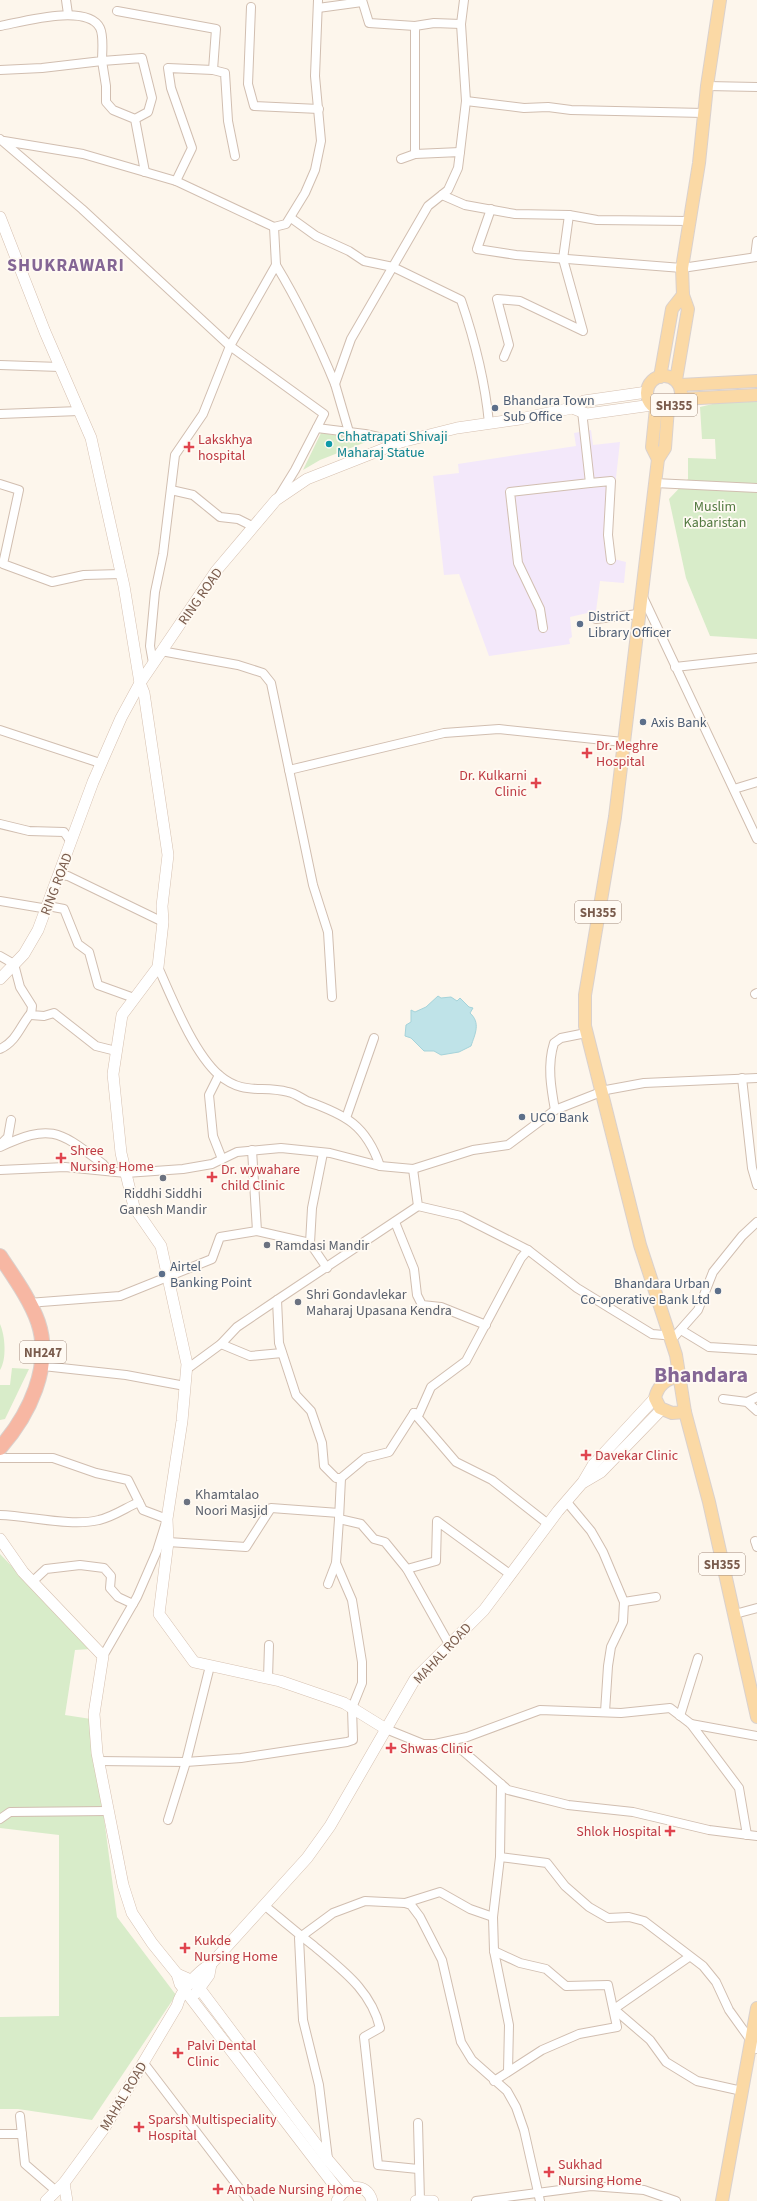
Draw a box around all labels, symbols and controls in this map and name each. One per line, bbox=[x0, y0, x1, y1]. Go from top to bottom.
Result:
district label: SHUKRAWARI bbox=[7, 253, 125, 278]
place label: Bhandara Town Sub Office bbox=[503, 391, 595, 427]
road number: SH355 bbox=[651, 394, 697, 416]
marker: Bhandara Town Sub Office bbox=[490, 403, 500, 413]
place label: Chhatrapati Shivaji Maharaj Statue bbox=[337, 427, 448, 463]
place label: Lakskhya hospital bbox=[198, 430, 253, 466]
marker: Chhatrapati Shivaji Maharaj Statue bbox=[324, 439, 334, 449]
marker: Lakskhya hospital bbox=[183, 441, 195, 453]
park label: Muslim Kabaristan bbox=[684, 497, 746, 533]
street label: RING ROAD bbox=[174, 564, 228, 629]
place label: District Library Officer bbox=[588, 607, 671, 643]
marker: District Library Officer bbox=[575, 619, 585, 629]
place label: Axis Bank bbox=[651, 713, 707, 733]
marker: Axis Bank bbox=[638, 717, 648, 727]
place label: Dr. Meghre Hospital bbox=[596, 736, 658, 772]
marker: Dr. Meghre Hospital bbox=[581, 747, 593, 759]
place label: Dr. Kulkarni Clinic bbox=[459, 766, 528, 802]
marker: Dr. Kulkarni Clinic bbox=[530, 777, 542, 789]
street label: RING ROAD bbox=[36, 850, 78, 919]
road number: SH355 bbox=[575, 901, 621, 923]
place label: UCO Bank bbox=[530, 1108, 589, 1128]
marker: UCO Bank bbox=[517, 1112, 527, 1122]
place label: Shree Nursing Home bbox=[70, 1141, 154, 1177]
marker: Shree Nursing Home bbox=[55, 1152, 67, 1164]
place label: Dr. wywahare child Clinic bbox=[221, 1160, 300, 1196]
marker: Dr. wywahare child Clinic bbox=[206, 1171, 218, 1183]
marker: Riddhi Siddhi Ganesh Mandir bbox=[158, 1173, 168, 1183]
place label: Riddhi Siddhi Ganesh Mandir bbox=[119, 1184, 207, 1220]
place label: Ramdasi Mandir bbox=[275, 1236, 370, 1256]
marker: Ramdasi Mandir bbox=[262, 1240, 272, 1250]
place label: Airtel Banking Point bbox=[170, 1257, 252, 1293]
marker: Airtel Banking Point bbox=[157, 1269, 167, 1279]
place label: Bhandara Urban Co-operative Bank Ltd bbox=[580, 1274, 710, 1310]
place label: Shri Gondavlekar Maharaj Upasana Kendra bbox=[306, 1285, 452, 1321]
marker: Bhandara Urban Co-operative Bank Ltd bbox=[713, 1286, 723, 1296]
marker: Shri Gondavlekar Maharaj Upasana Kendra bbox=[293, 1297, 303, 1307]
road number: NH247 bbox=[20, 1341, 66, 1363]
district label: Bhandara bbox=[654, 1359, 748, 1391]
place label: Davekar Clinic bbox=[595, 1446, 679, 1466]
marker: Davekar Clinic bbox=[580, 1449, 592, 1461]
place label: Khamtalao Noori Masjid bbox=[195, 1485, 268, 1521]
marker: Khamtalao Noori Masjid bbox=[182, 1497, 192, 1507]
road number: SH355 bbox=[699, 1553, 745, 1575]
street label: MAHAL ROAD bbox=[409, 1619, 476, 1689]
place label: Shwas Clinic bbox=[400, 1739, 474, 1759]
marker: Shwas Clinic bbox=[385, 1742, 397, 1754]
place label: Shlok Hospital bbox=[576, 1822, 661, 1842]
marker: Shlok Hospital bbox=[664, 1825, 676, 1837]
place label: Kukde Nursing Home bbox=[194, 1931, 278, 1967]
marker: Kukde Nursing Home bbox=[179, 1942, 191, 1954]
place label: Palvi Dental Clinic bbox=[187, 2036, 256, 2072]
marker: Palvi Dental Clinic bbox=[172, 2047, 184, 2059]
street label: MAHAL ROAD bbox=[95, 2058, 152, 2135]
place label: Sparsh Multispeciality Hospital bbox=[148, 2110, 277, 2146]
marker: Sparsh Multispeciality Hospital bbox=[133, 2121, 145, 2133]
place label: Sukhad Nursing Home bbox=[558, 2155, 642, 2191]
marker: Sukhad Nursing Home bbox=[543, 2166, 555, 2178]
place label: Ambade Nursing Home bbox=[227, 2180, 362, 2200]
marker: Ambade Nursing Home bbox=[212, 2183, 224, 2195]

